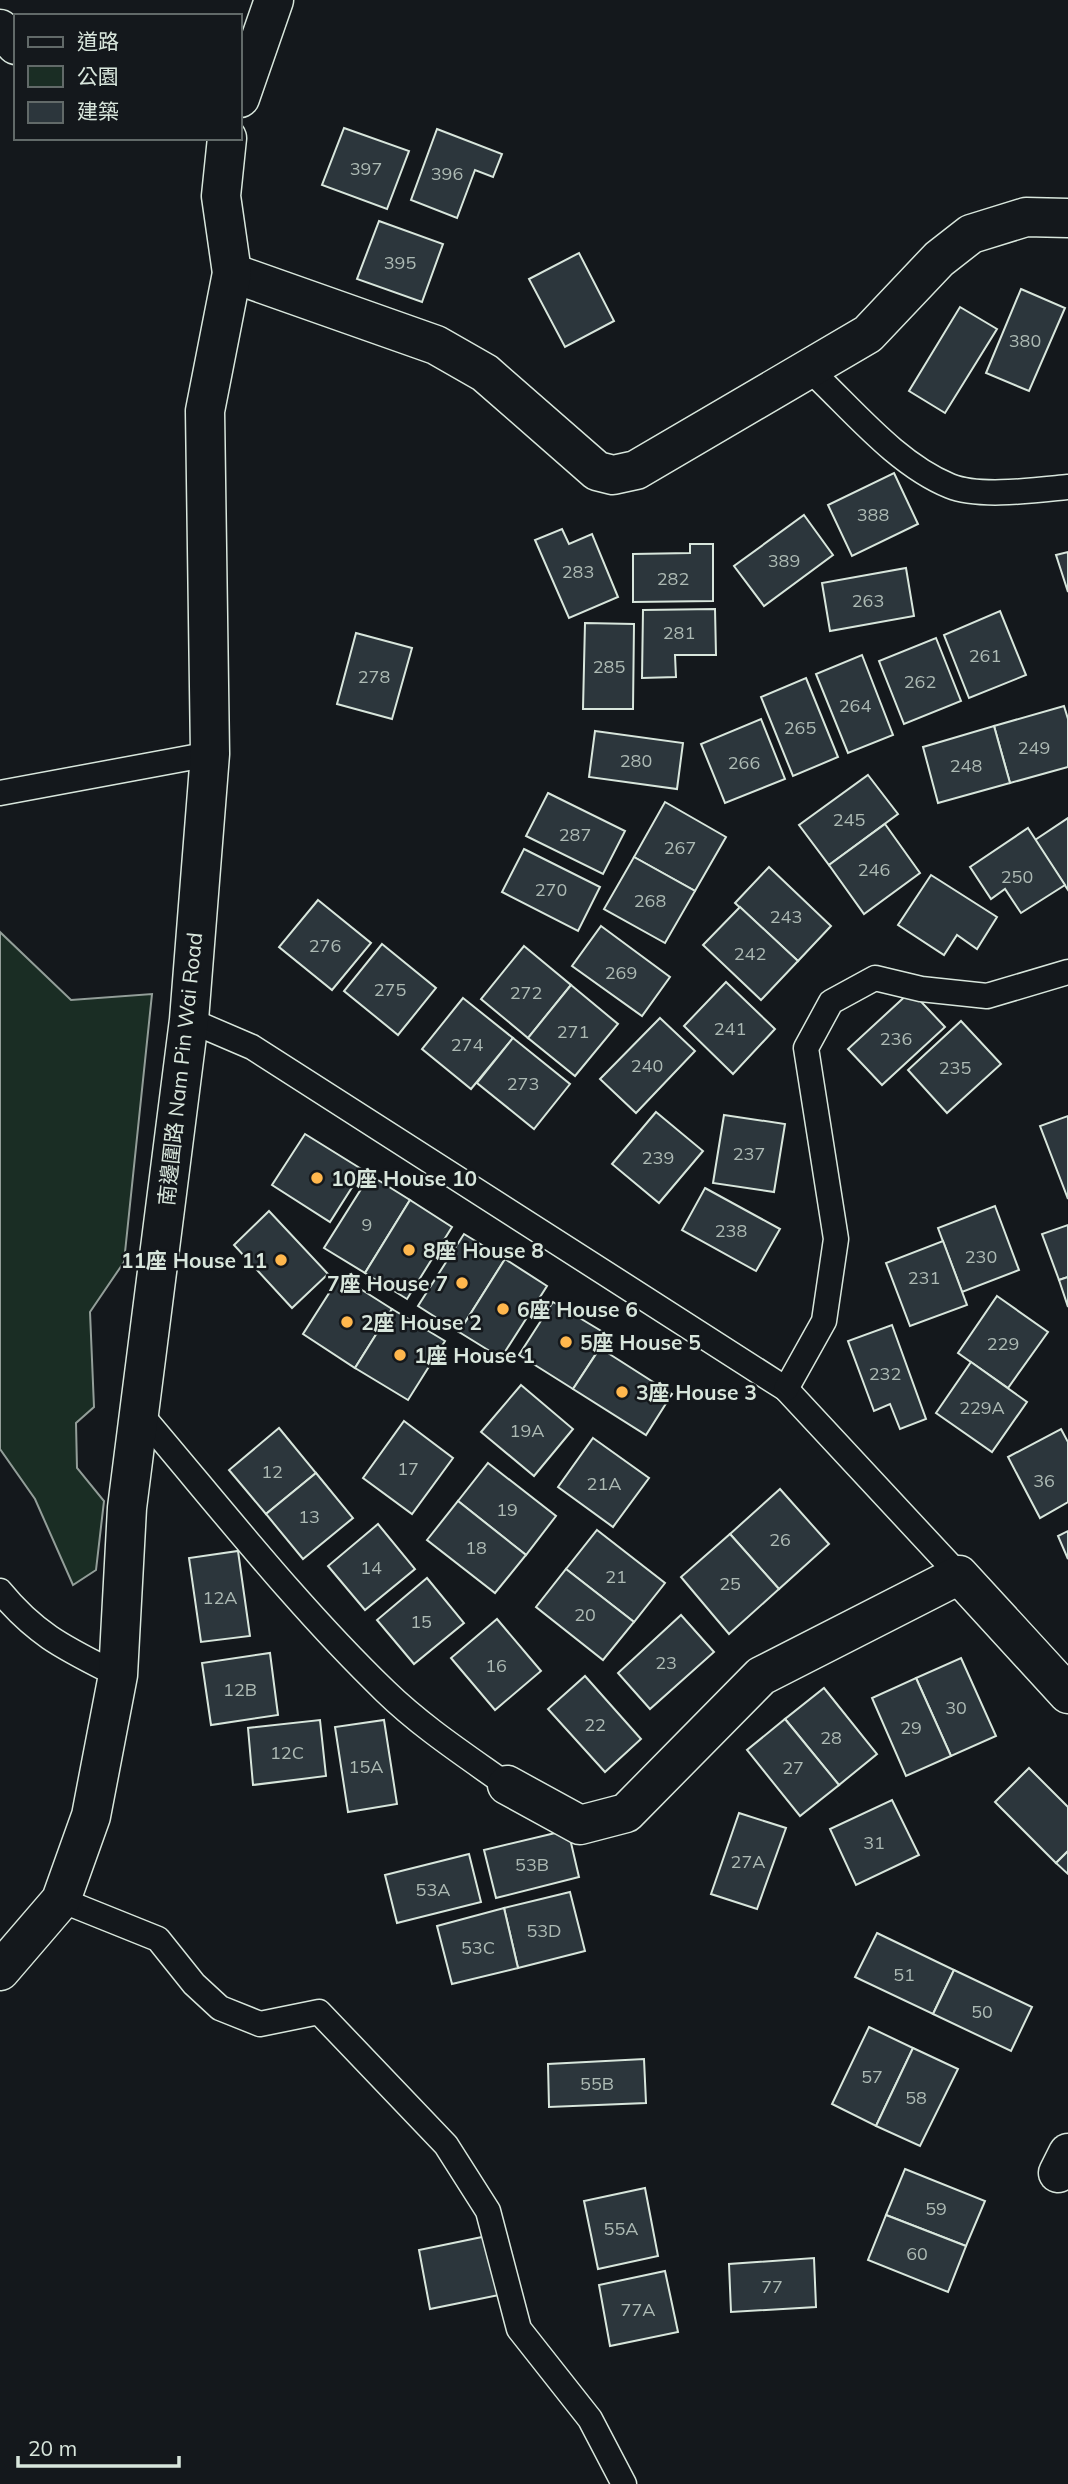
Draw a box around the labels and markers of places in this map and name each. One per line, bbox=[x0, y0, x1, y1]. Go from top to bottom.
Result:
place label: 10座 House 10 bbox=[331, 1165, 477, 1191]
marker: 10座 House 10 bbox=[309, 1170, 325, 1186]
place label: 8座 House 8 bbox=[423, 1237, 544, 1263]
marker: 8座 House 8 bbox=[401, 1242, 417, 1258]
place label: 11座 House 11 bbox=[121, 1247, 267, 1273]
marker: 11座 House 11 bbox=[273, 1252, 289, 1268]
place label: 7座 House 7 bbox=[327, 1270, 448, 1296]
marker: 7座 House 7 bbox=[454, 1275, 470, 1291]
place label: 6座 House 6 bbox=[517, 1296, 638, 1322]
marker: 6座 House 6 bbox=[495, 1301, 511, 1317]
place label: 2座 House 2 bbox=[361, 1309, 482, 1335]
marker: 2座 House 2 bbox=[339, 1314, 355, 1330]
place label: 5座 House 5 bbox=[580, 1329, 701, 1355]
marker: 5座 House 5 bbox=[558, 1334, 574, 1350]
place label: 1座 House 1 bbox=[414, 1342, 535, 1368]
marker: 1座 House 1 bbox=[392, 1347, 408, 1363]
place label: 3座 House 3 bbox=[636, 1379, 757, 1405]
marker: 3座 House 3 bbox=[614, 1384, 630, 1400]

